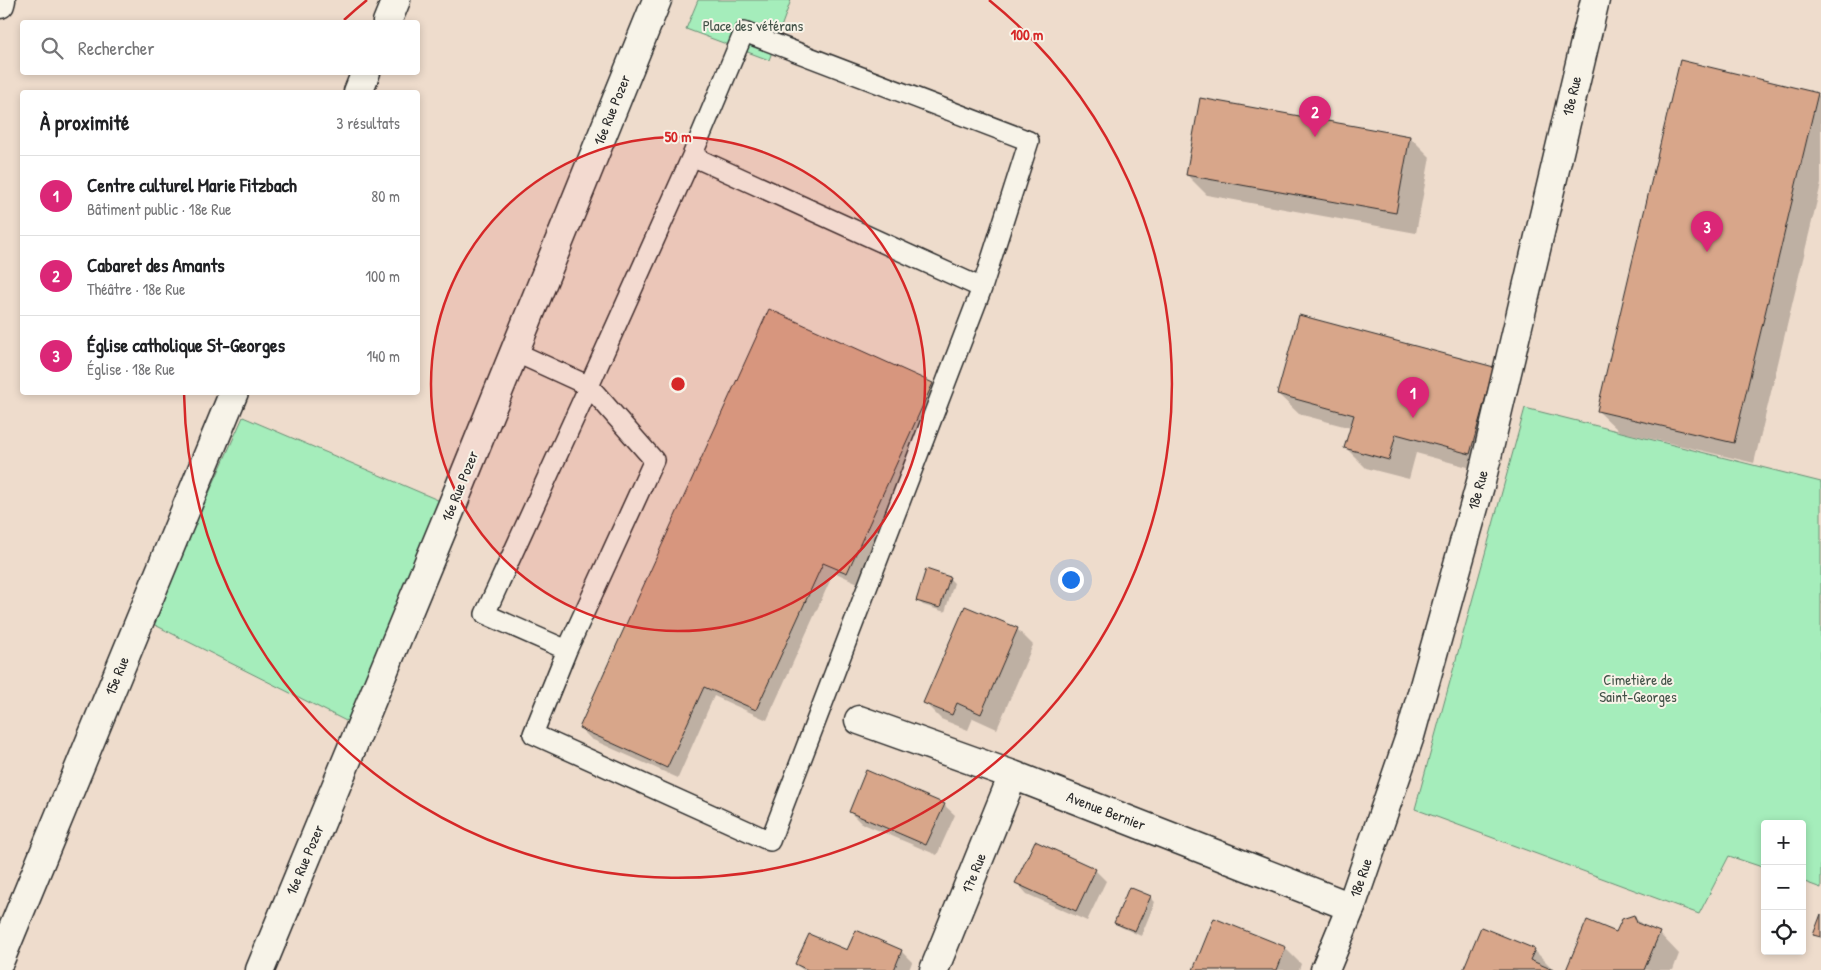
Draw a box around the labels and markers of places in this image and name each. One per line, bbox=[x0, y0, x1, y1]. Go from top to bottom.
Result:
pin: 2 bbox=[1299, 96, 1331, 137]
pin: 3 bbox=[1691, 211, 1723, 252]
centre of rings bbox=[669, 375, 687, 393]
pin: 1 bbox=[1397, 377, 1429, 418]

